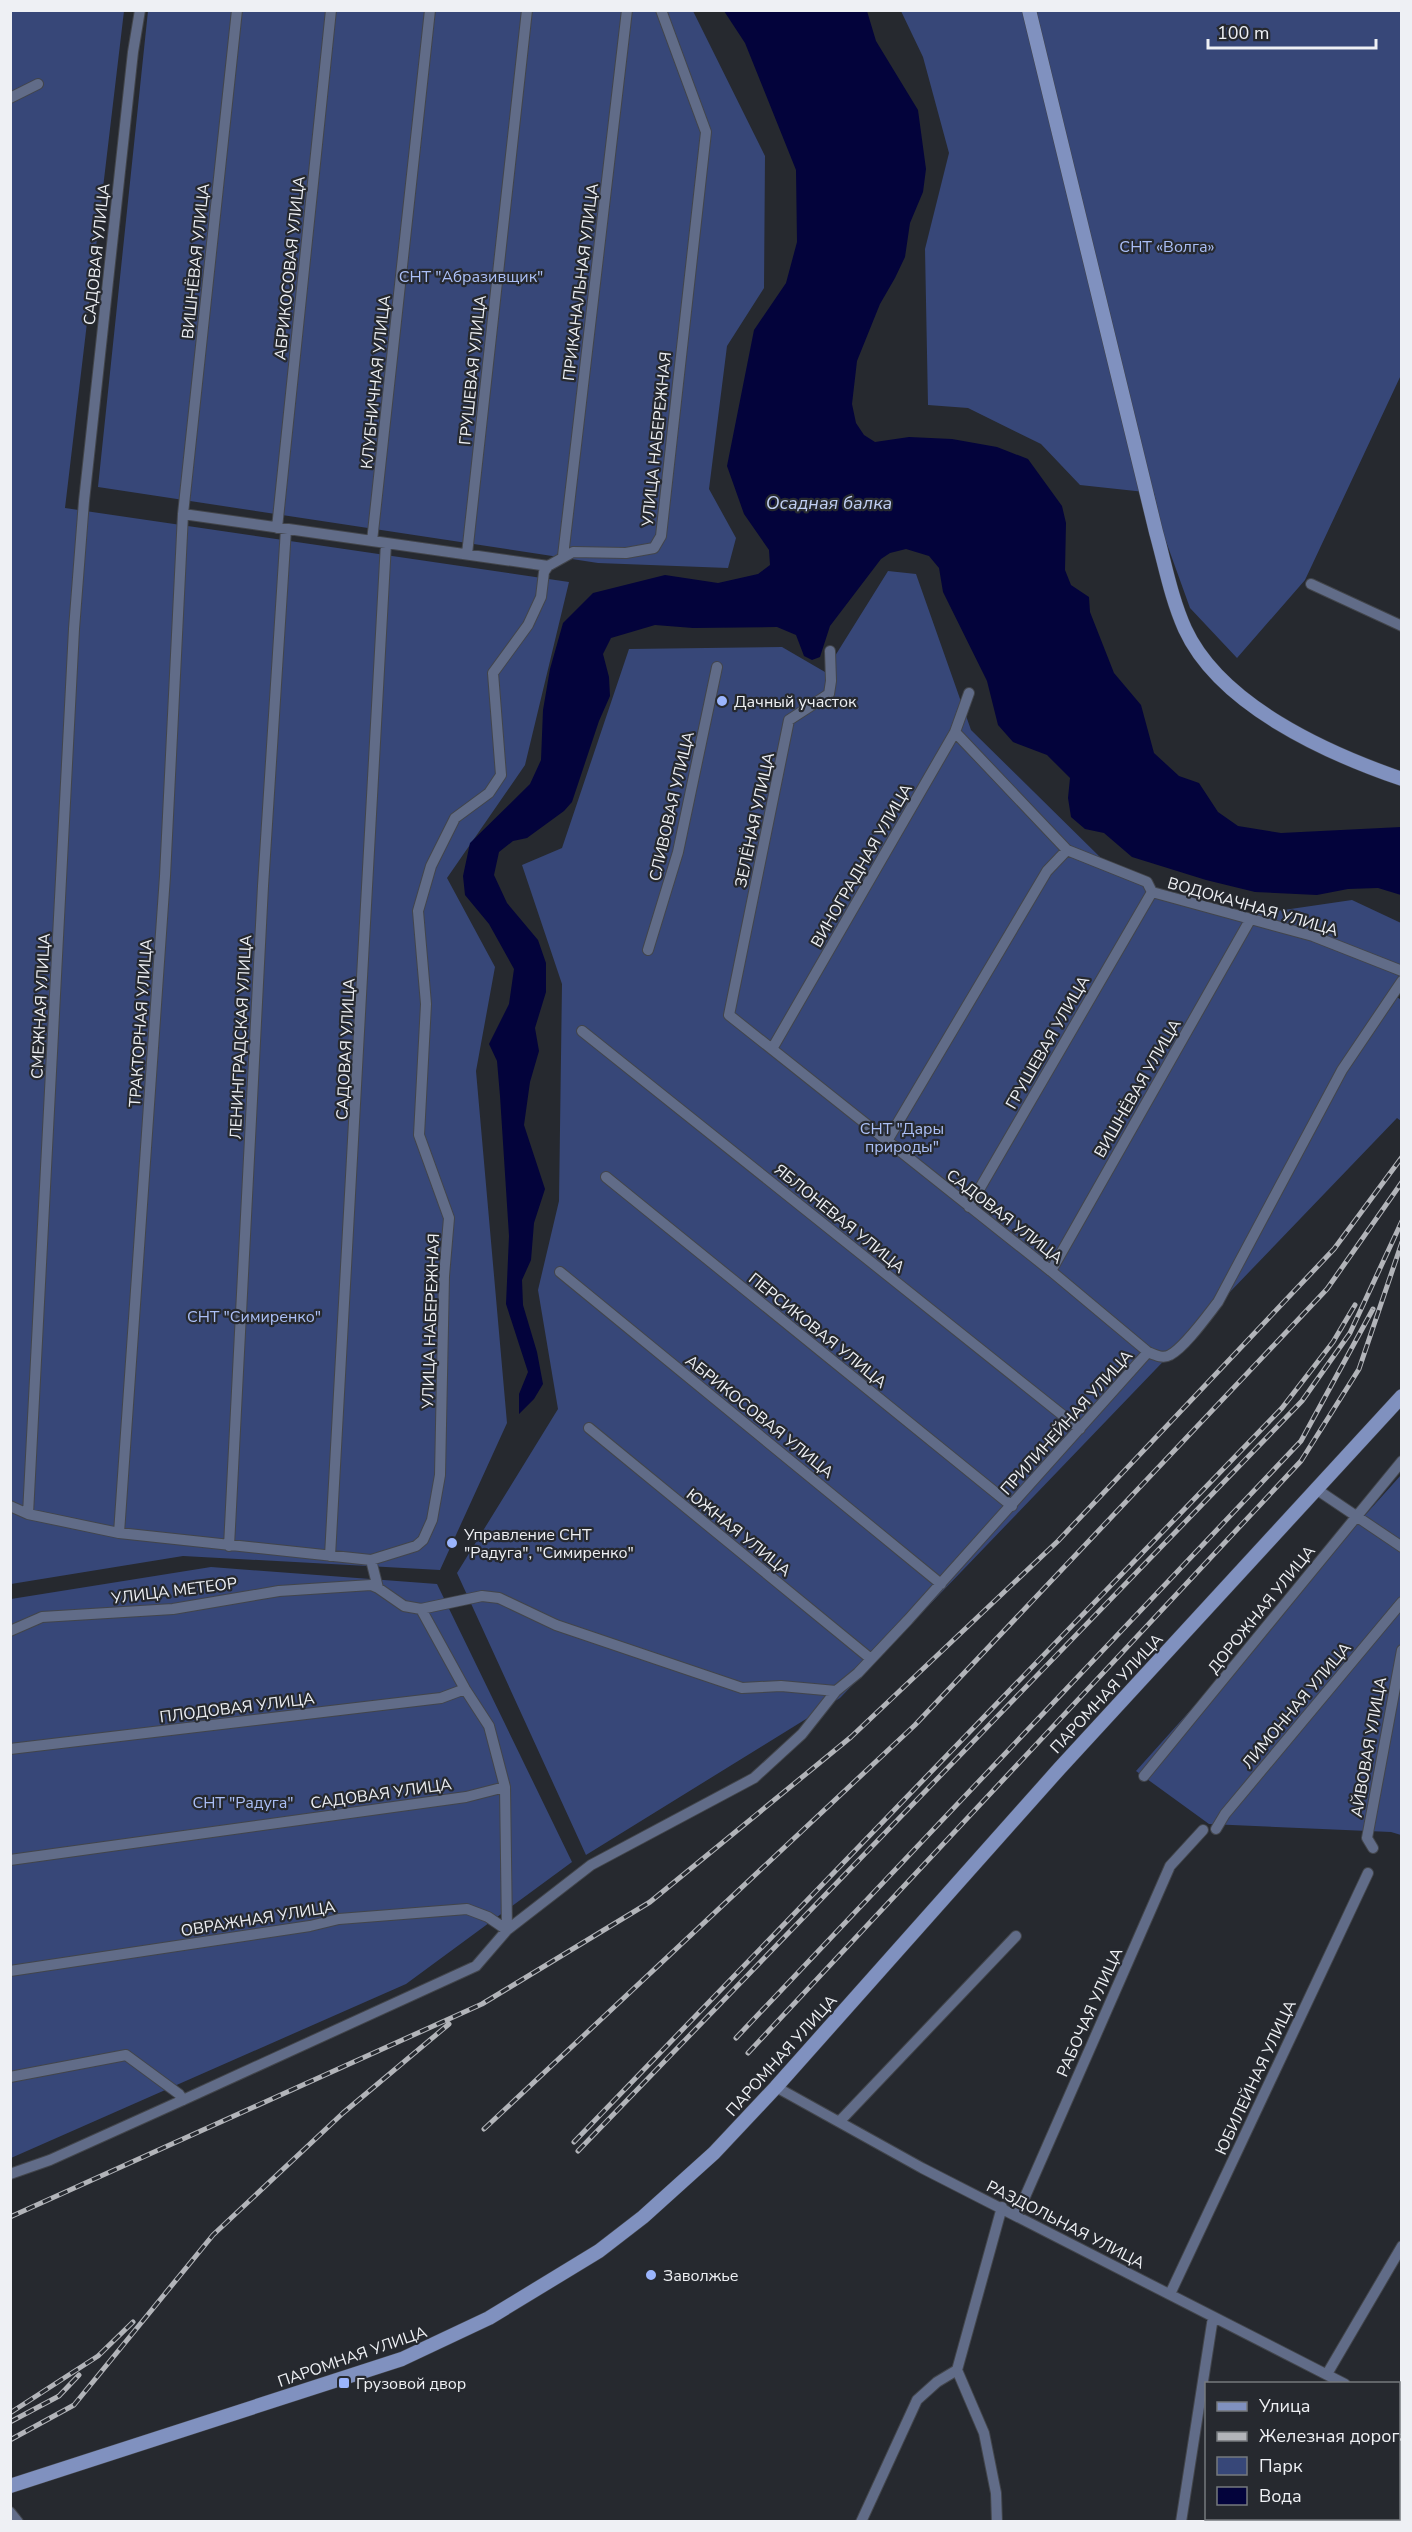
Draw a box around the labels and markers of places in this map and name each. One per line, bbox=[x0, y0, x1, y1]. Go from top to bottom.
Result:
place label: Дачный участок bbox=[734, 691, 857, 713]
marker: Дачный участок bbox=[715, 694, 729, 708]
place label: Управление СНТ "Радуга", "Симиренко" bbox=[463, 1524, 634, 1564]
marker: Управление СНТ "Радуга", "Симиренко" bbox=[445, 1536, 459, 1550]
place label: Заволжье bbox=[663, 2265, 739, 2287]
marker: Заволжье bbox=[644, 2268, 658, 2282]
place label: Грузовой двор bbox=[356, 2373, 466, 2395]
marker: Грузовой двор bbox=[337, 2376, 351, 2390]

